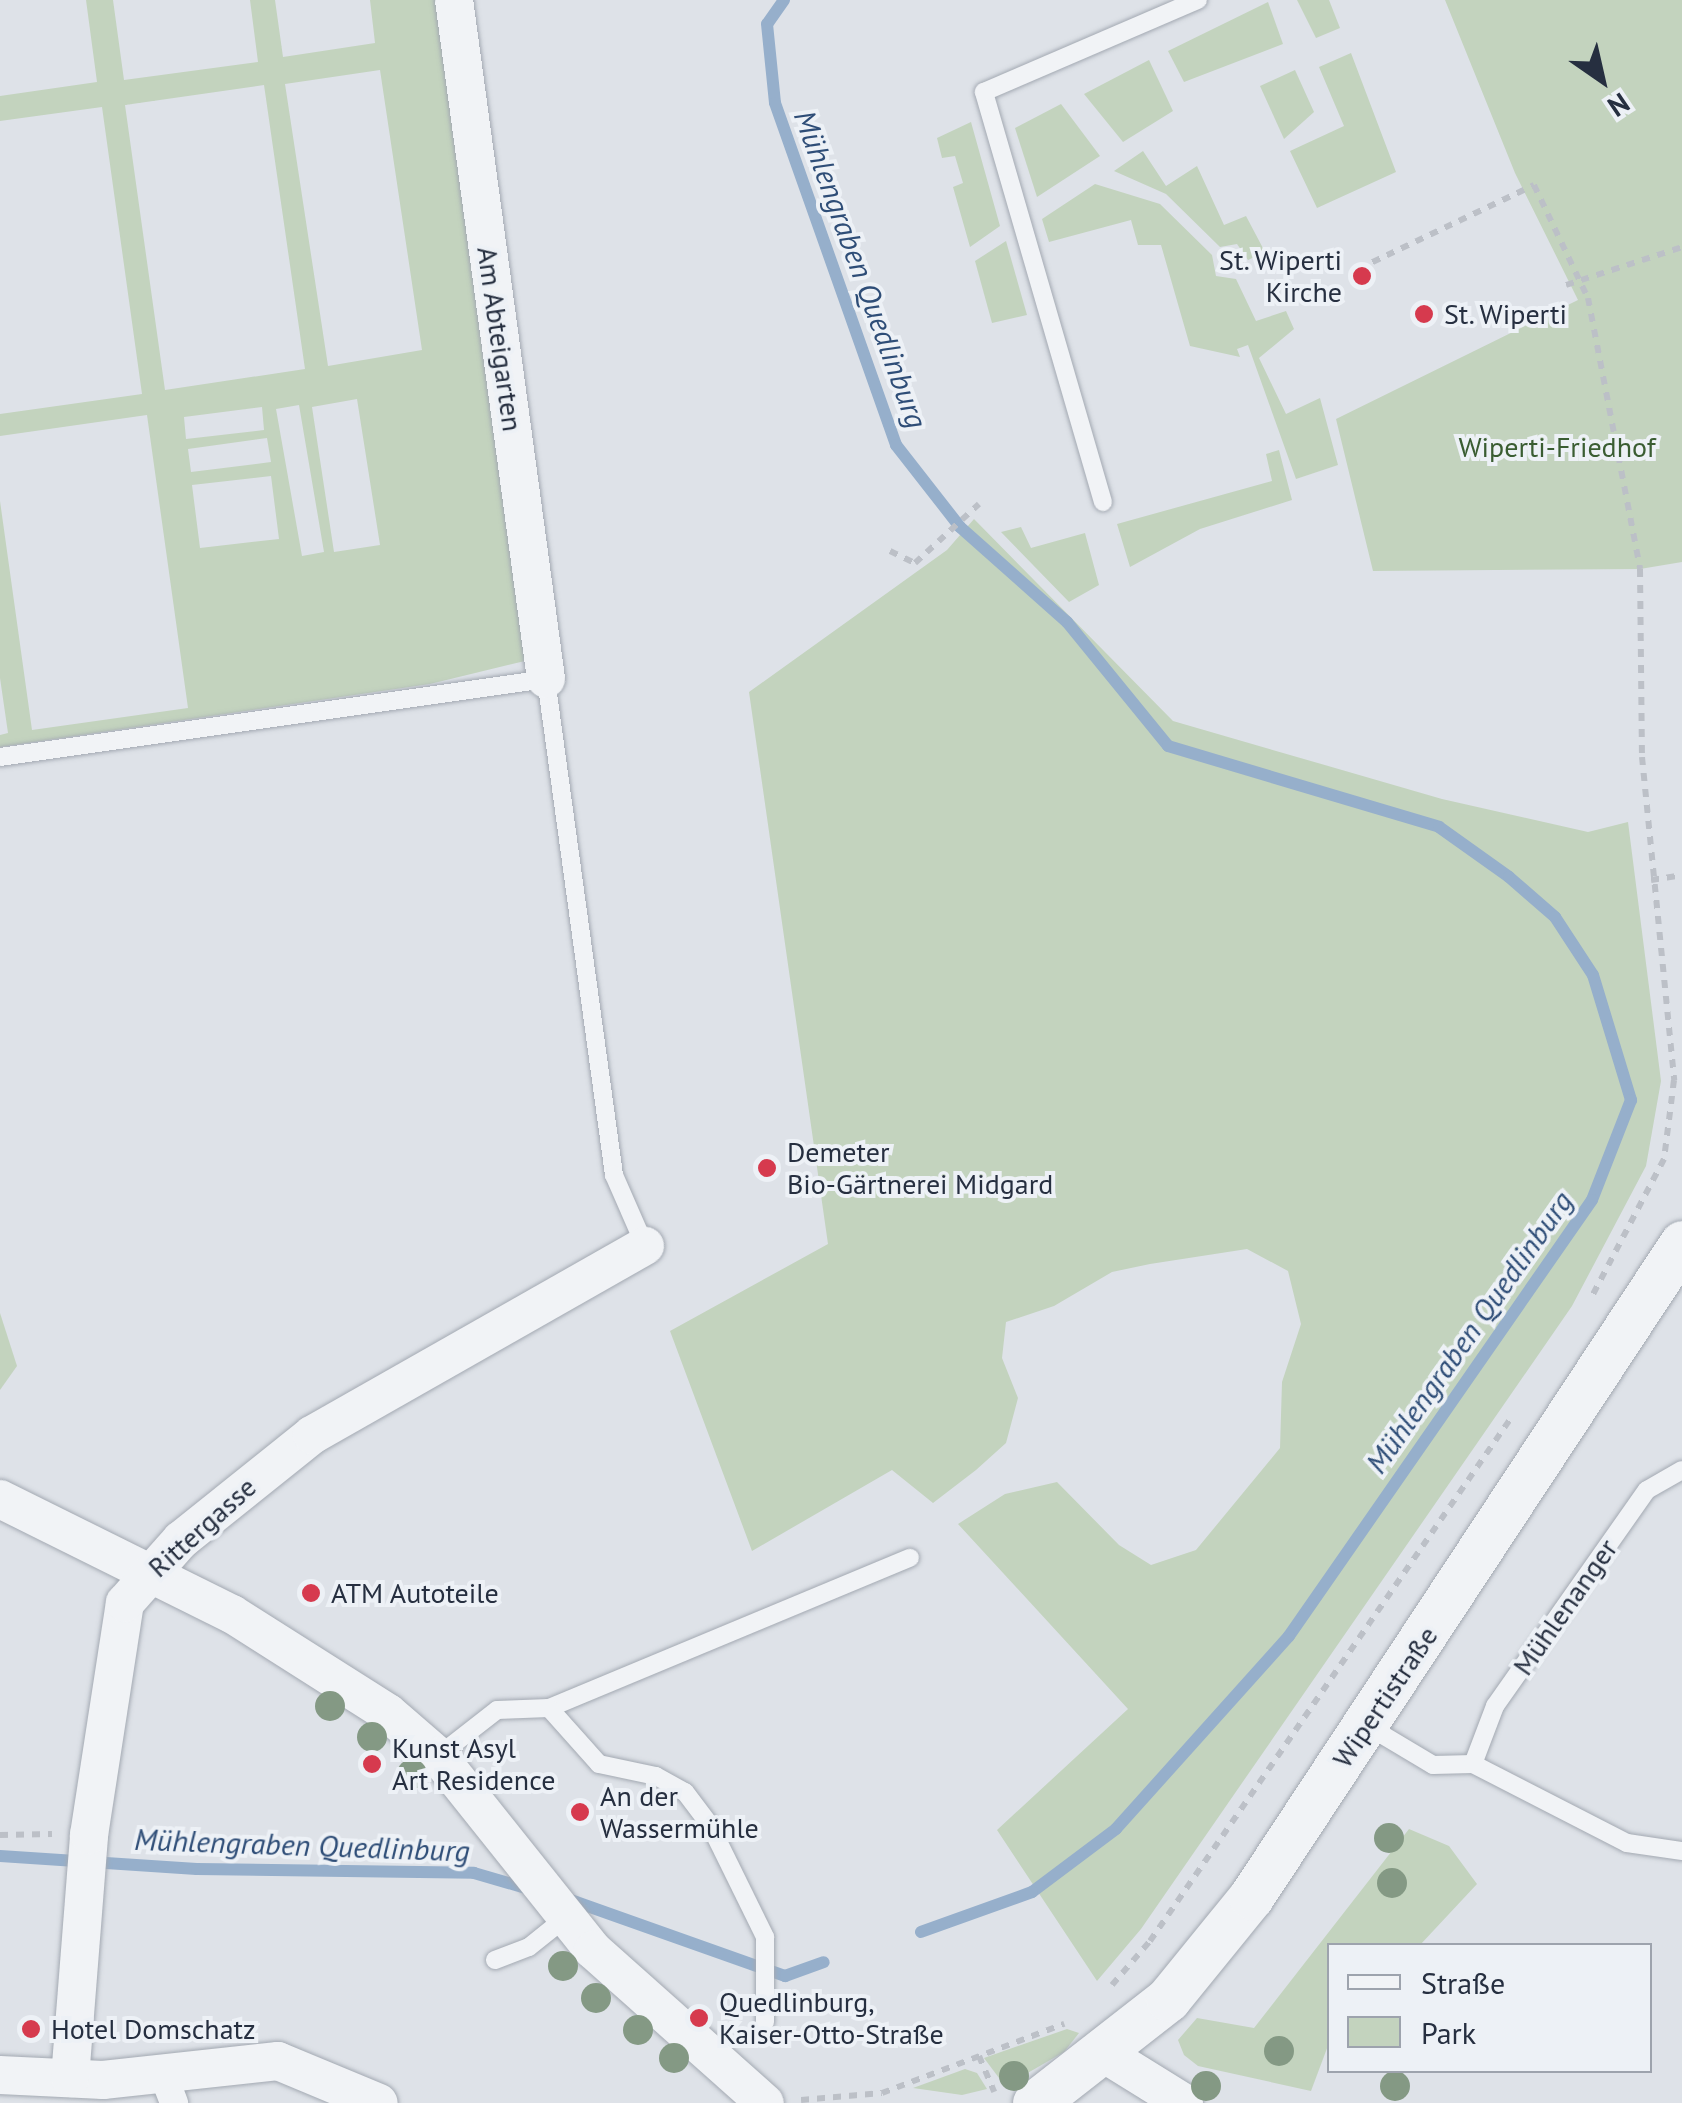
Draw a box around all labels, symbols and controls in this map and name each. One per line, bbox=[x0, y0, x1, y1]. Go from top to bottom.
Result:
north arrow bbox=[1552, 30, 1652, 130]
text: N bbox=[1601, 85, 1637, 126]
water label: Mühlengraben Quedlinburg bbox=[787, 105, 935, 433]
place label: St. Wiperti Kirche bbox=[1216, 243, 1342, 309]
street label: Am Abteigarten bbox=[470, 244, 530, 434]
marker: St. Wiperti Kirche bbox=[1351, 265, 1373, 287]
place label: St. Wiperti bbox=[1444, 297, 1570, 331]
marker: St. Wiperti bbox=[1413, 303, 1435, 325]
park label: Wiperti-Friedhof bbox=[1458, 430, 1656, 464]
place label: Demeter Bio-Gärtnerei Midgard bbox=[787, 1135, 1053, 1201]
marker: Demeter Bio-Gärtnerei Midgard bbox=[756, 1157, 778, 1179]
water label: Mühlengraben Quedlinburg bbox=[1358, 1184, 1580, 1480]
street label: Rittergasse bbox=[141, 1470, 263, 1584]
street label: Mühlenanger bbox=[1506, 1533, 1624, 1681]
place label: ATM Autoteile bbox=[331, 1576, 500, 1610]
marker: ATM Autoteile bbox=[300, 1582, 322, 1604]
street label: Wipertistraße bbox=[1326, 1620, 1444, 1774]
place label: Kunst Asyl Art Residence bbox=[392, 1731, 555, 1797]
marker: Kunst Asyl Art Residence bbox=[361, 1753, 383, 1775]
place label: An der Wassermühle bbox=[600, 1779, 759, 1845]
marker: An der Wassermühle bbox=[569, 1801, 591, 1823]
water label: Mühlengraben Quedlinburg bbox=[134, 1821, 470, 1869]
legend bbox=[1327, 1943, 1652, 2073]
text: Straße bbox=[1421, 1963, 1505, 2002]
place label: Quedlinburg, Kaiser-Otto-Straße bbox=[719, 1985, 944, 2051]
marker: Quedlinburg, Kaiser-Otto-Straße bbox=[688, 2007, 710, 2029]
place label: Hotel Domschatz bbox=[51, 2012, 256, 2046]
text: Park bbox=[1421, 2013, 1476, 2052]
marker: Hotel Domschatz bbox=[20, 2018, 42, 2040]

